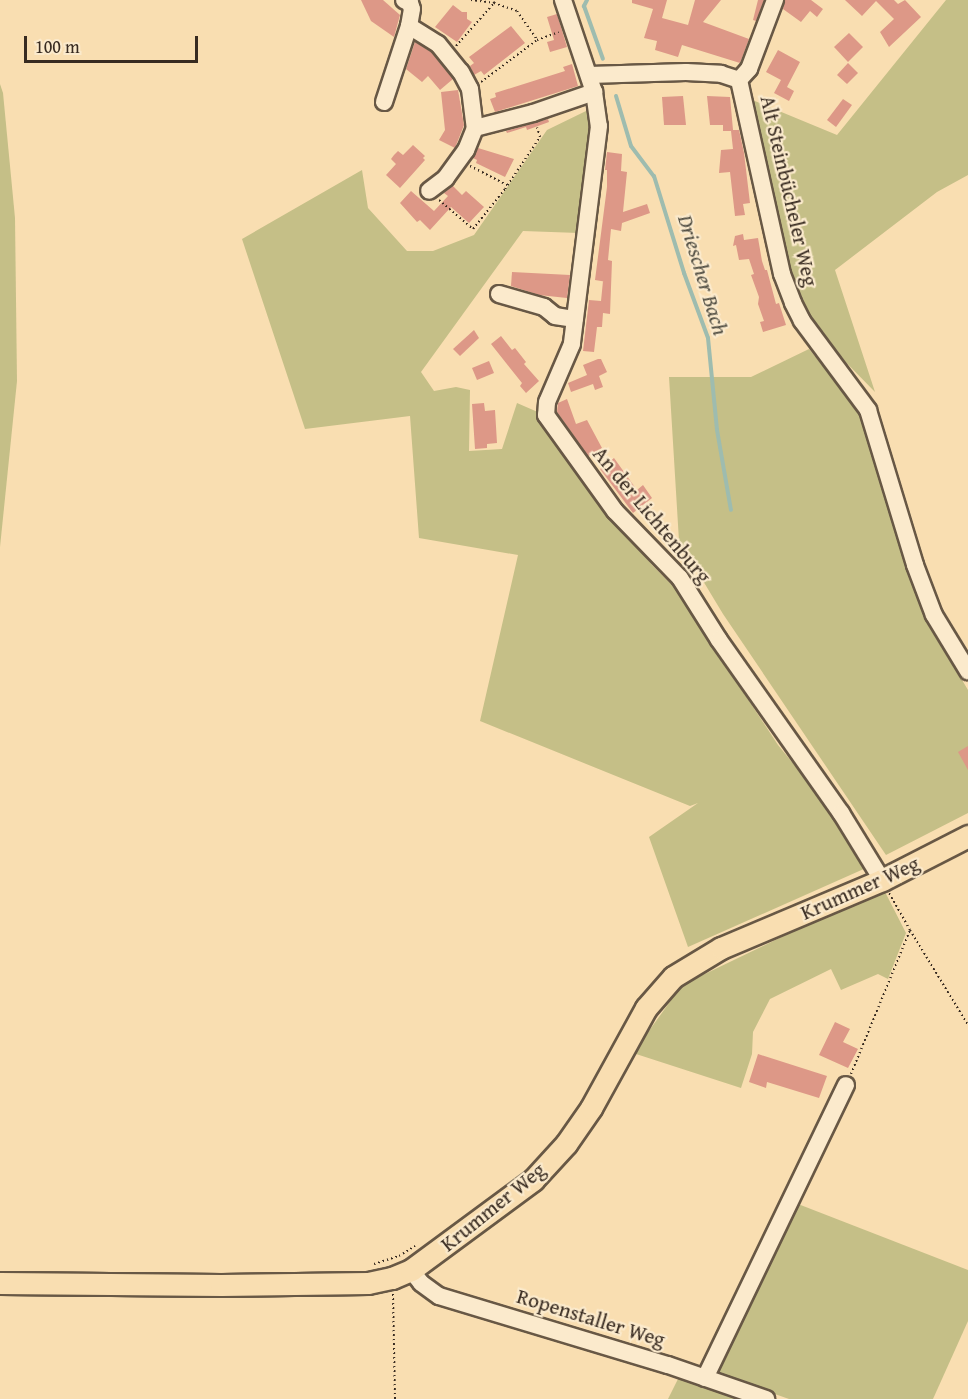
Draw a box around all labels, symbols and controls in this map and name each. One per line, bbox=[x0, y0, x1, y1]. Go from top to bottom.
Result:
scale bar bbox=[27, 24, 201, 62]
text: 100 m bbox=[35, 33, 80, 60]
street label: Alt Steinbücheler Weg bbox=[755, 93, 823, 289]
water label: Driescher Bach bbox=[672, 211, 734, 339]
street label: An der Lichtenburg bbox=[587, 441, 717, 589]
street label: Krummer Weg bbox=[797, 851, 923, 925]
street label: Krummer Weg bbox=[436, 1157, 550, 1257]
street label: Ropenstaller Weg bbox=[514, 1283, 668, 1353]

